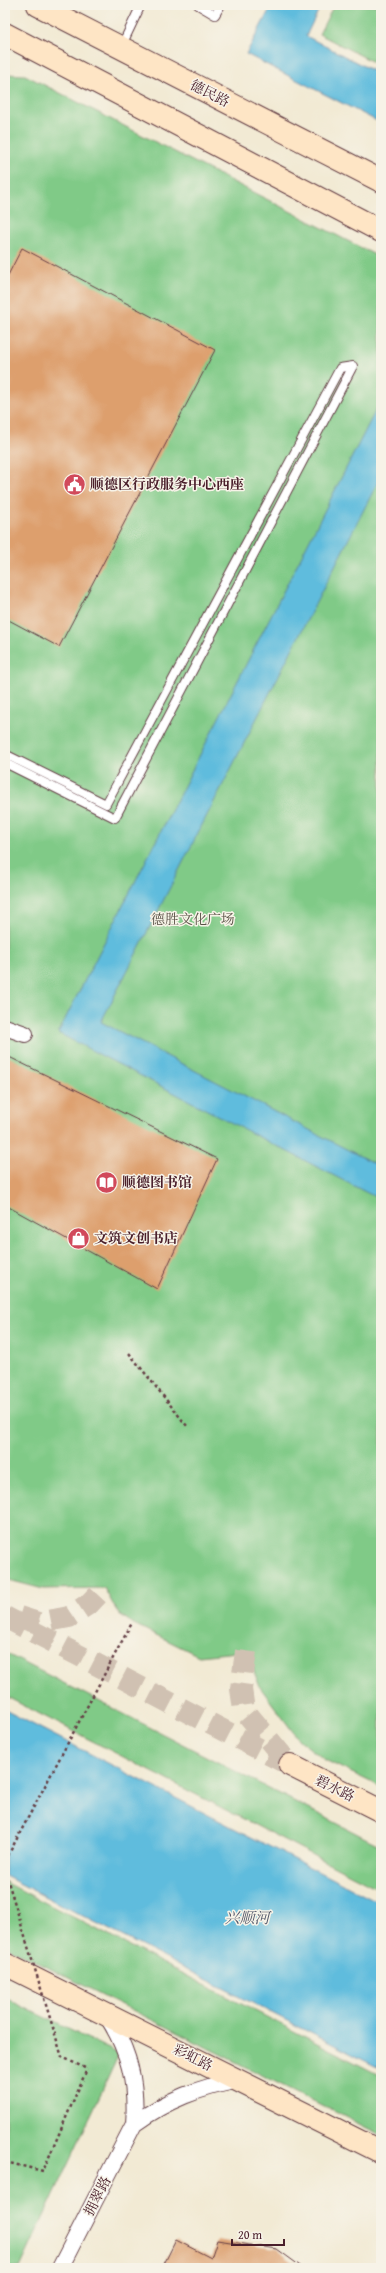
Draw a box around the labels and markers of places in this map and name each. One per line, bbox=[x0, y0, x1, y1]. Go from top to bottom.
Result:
public building icon: 顺德区行政服务中心西座 bbox=[62, 471, 88, 497]
place label: 顺德区行政服务中心西座 bbox=[90, 474, 244, 494]
library icon: 顺德图书馆 bbox=[93, 1169, 119, 1195]
place label: 顺德图书馆 bbox=[122, 1172, 192, 1192]
shop icon: 文筑文创书店 bbox=[65, 1225, 91, 1251]
place label: 文筑文创书店 bbox=[94, 1228, 178, 1248]

